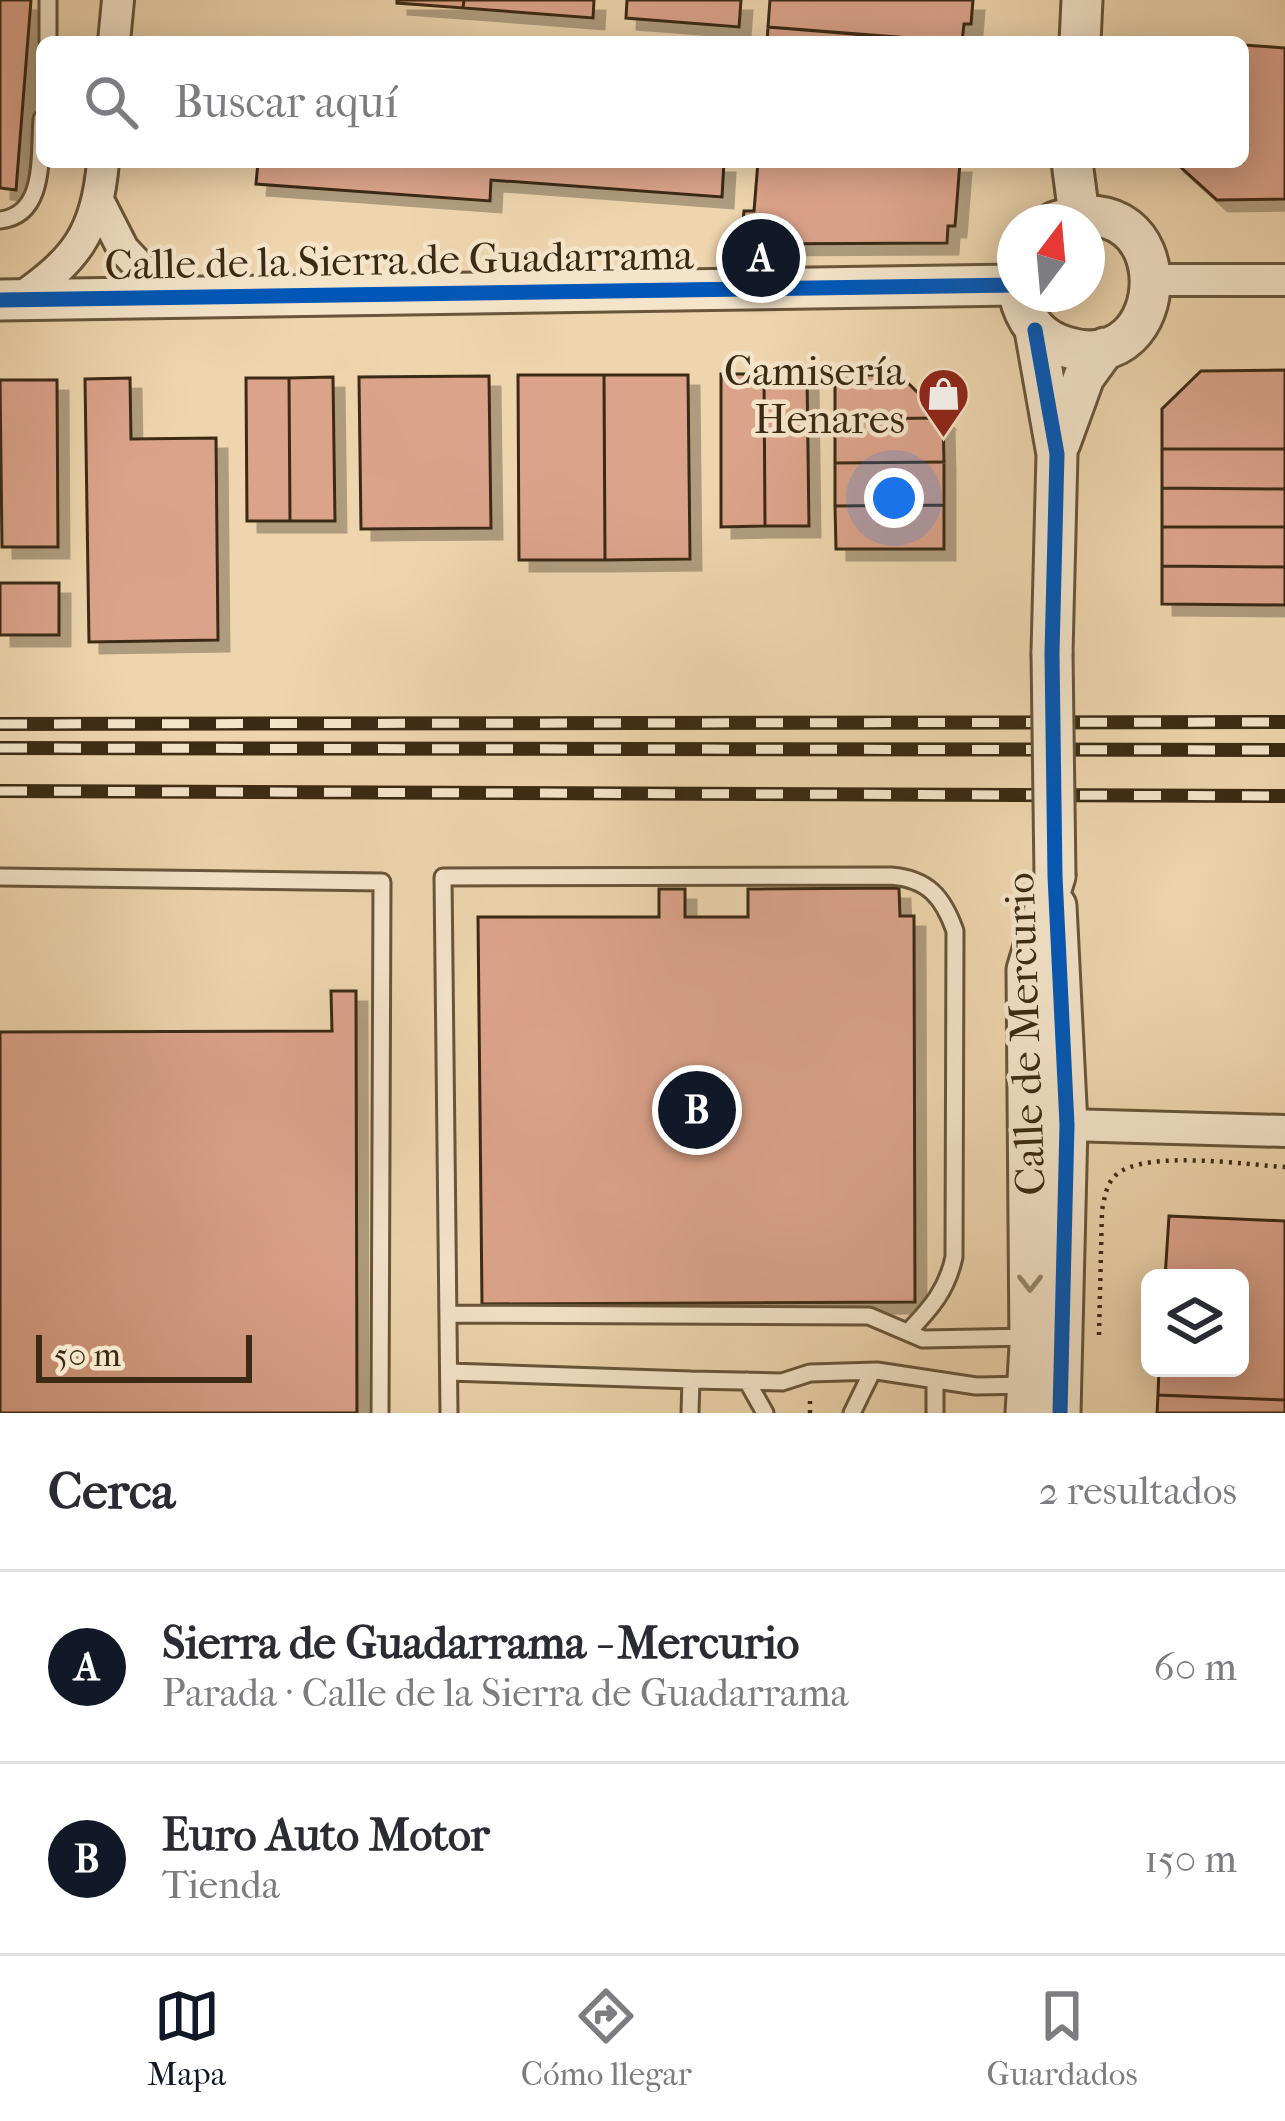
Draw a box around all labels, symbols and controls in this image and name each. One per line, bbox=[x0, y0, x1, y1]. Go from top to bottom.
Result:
search box bbox=[36, 36, 1249, 168]
icon: search bbox=[78, 69, 144, 135]
text: Buscar aquí bbox=[174, 76, 398, 129]
north arrow bbox=[997, 204, 1105, 312]
pin: A bbox=[722, 213, 800, 303]
street label: Calle de la Sierra de Guadarrama bbox=[104, 231, 694, 290]
place label: Camisería Henares bbox=[724, 347, 906, 444]
shop icon: Camisería Henares bbox=[916, 366, 972, 440]
your location bbox=[864, 468, 924, 528]
street label: Calle de Mercurio bbox=[995, 872, 1056, 1196]
pin: B bbox=[658, 1065, 736, 1155]
map controls bbox=[1141, 1269, 1249, 1377]
button: layers bbox=[1141, 1269, 1249, 1377]
one-way arrow bbox=[1017, 1275, 1043, 1293]
scale bar bbox=[36, 1329, 252, 1382]
text: 50 m bbox=[54, 1336, 121, 1375]
text: Cerca bbox=[48, 1461, 175, 1521]
text: 2 resultados bbox=[1039, 1468, 1237, 1514]
text: Sierra de Guadarrama - Mercurio bbox=[162, 1617, 799, 1670]
text: A bbox=[74, 1644, 100, 1690]
text: 60 m bbox=[1154, 1644, 1237, 1690]
text: Parada · Calle de la Sierra de Guadarrama bbox=[162, 1670, 849, 1716]
text: Euro Auto Motor bbox=[162, 1809, 490, 1862]
text: B bbox=[74, 1836, 100, 1882]
text: 150 m bbox=[1144, 1836, 1237, 1882]
text: Tienda bbox=[162, 1862, 280, 1908]
tab: Mapa bbox=[147, 1983, 226, 2094]
tab: Cómo llegar bbox=[521, 1983, 692, 2094]
tab: Guardados bbox=[987, 1983, 1138, 2094]

